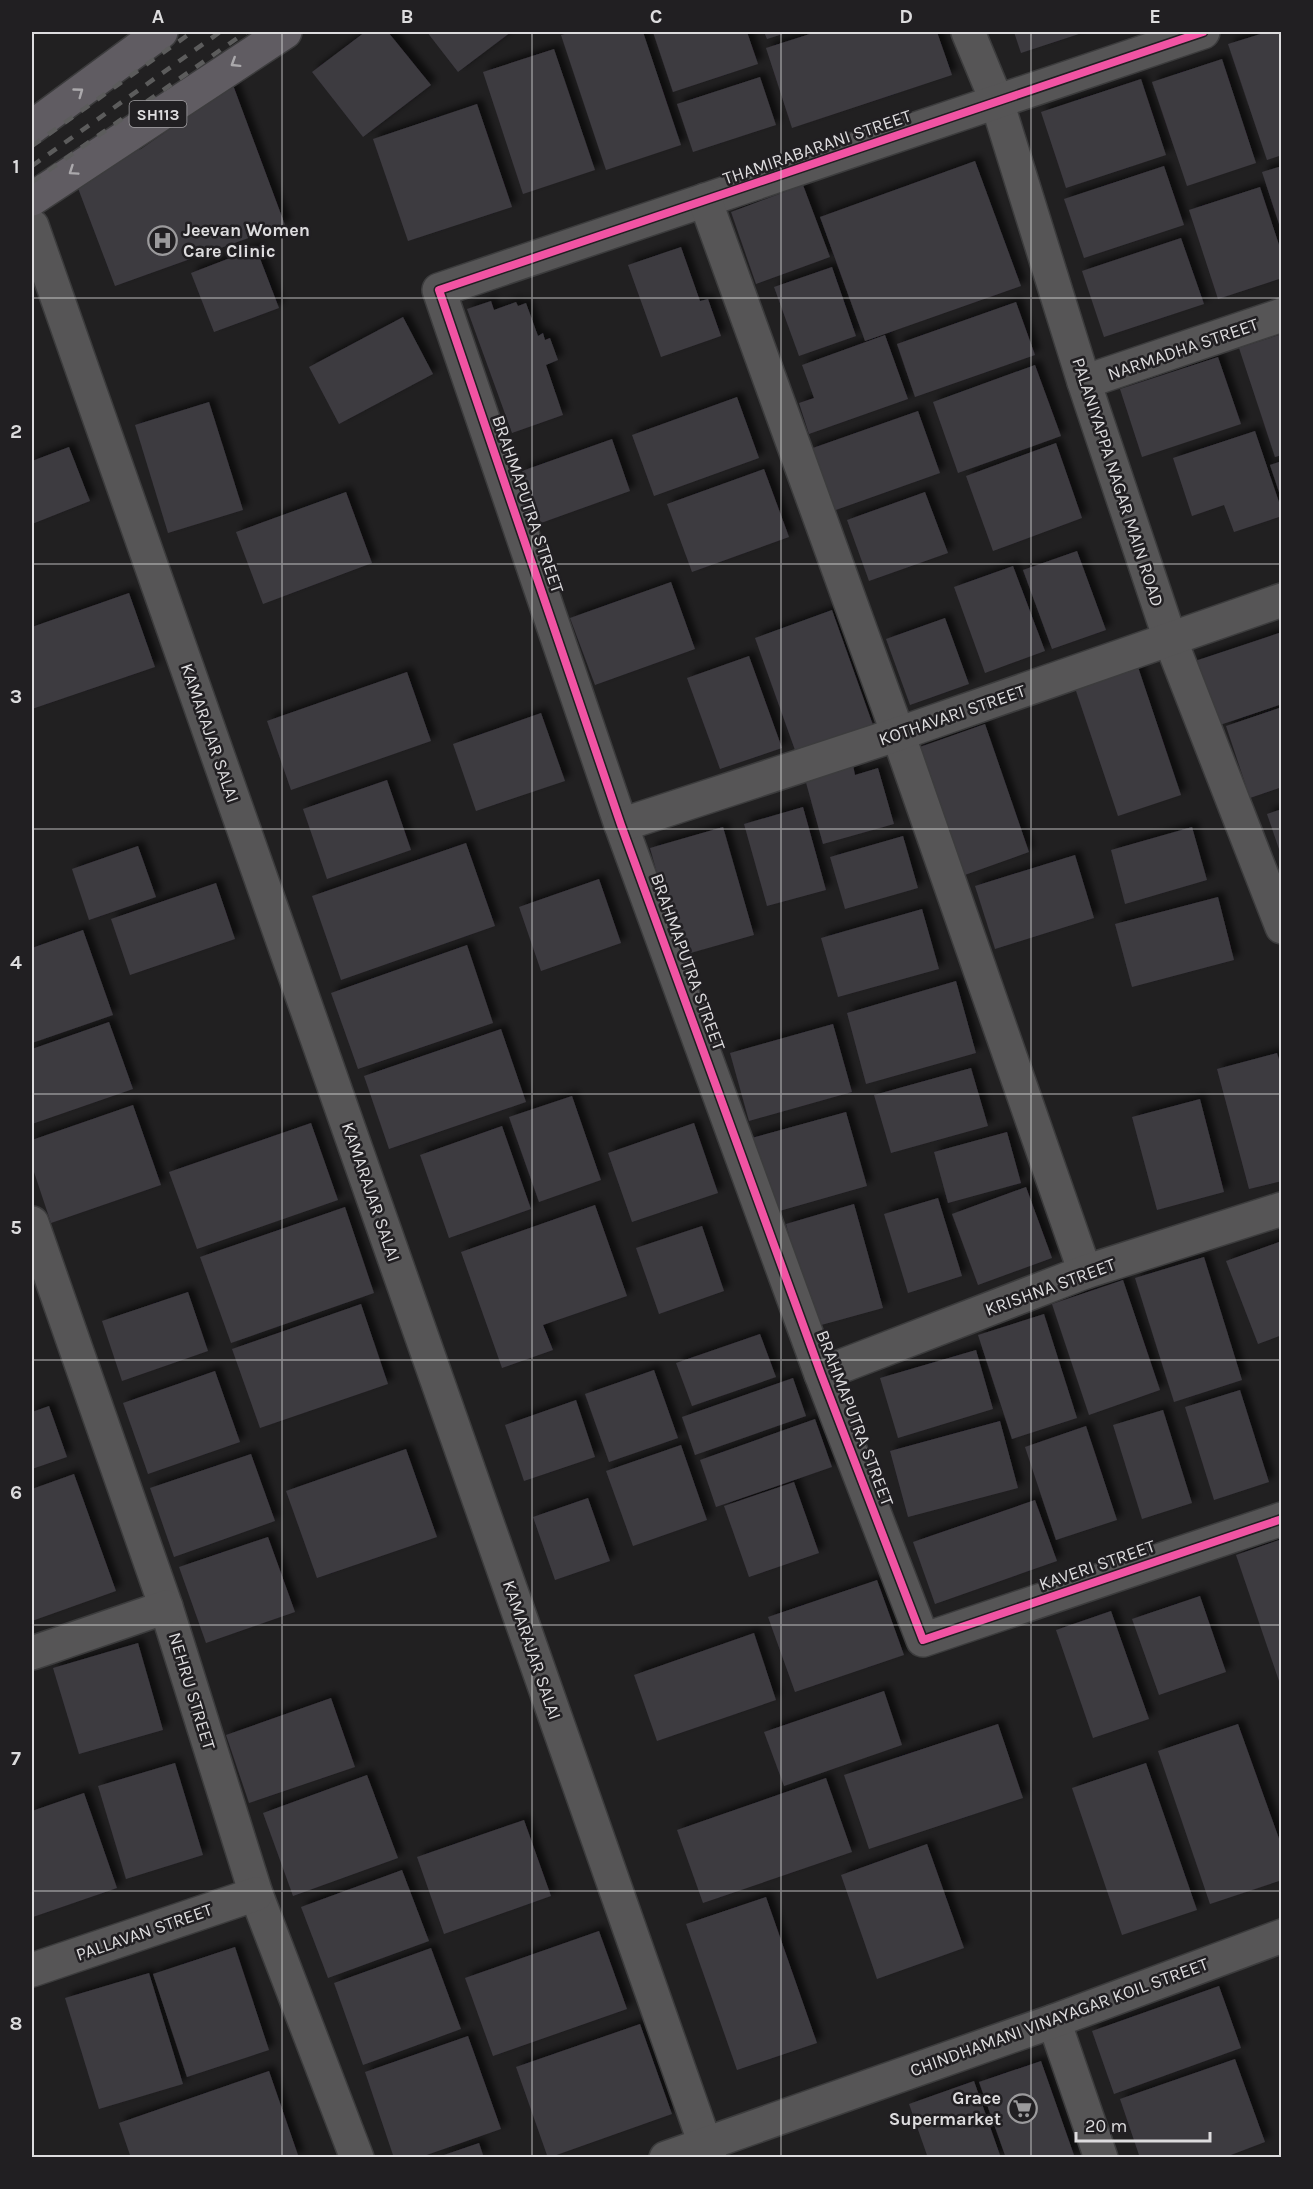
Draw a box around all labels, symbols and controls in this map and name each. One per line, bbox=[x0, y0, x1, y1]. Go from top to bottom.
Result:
text: A bbox=[152, 5, 165, 28]
text: B bbox=[401, 5, 413, 28]
text: C bbox=[650, 5, 662, 28]
text: D bbox=[899, 5, 913, 28]
text: E bbox=[1149, 5, 1161, 28]
one-way arrow bbox=[231, 55, 242, 66]
one-way arrow bbox=[72, 89, 83, 100]
road number: SH113 bbox=[130, 101, 186, 127]
street label: THAMIRABARANI STREET bbox=[720, 104, 914, 190]
text: 1 bbox=[12, 155, 20, 178]
one-way arrow bbox=[69, 164, 80, 175]
place label: Jeevan Women Care Clinic bbox=[183, 219, 310, 262]
hospital icon: Jeevan Women Care Clinic bbox=[146, 224, 178, 256]
street label: NARMADHA STREET bbox=[1105, 313, 1261, 385]
street label: PALANIYAPPA NAGAR MAIN ROAD bbox=[1067, 355, 1169, 609]
street label: BRAHMAPUTRA STREET bbox=[487, 412, 569, 596]
text: 2 bbox=[10, 420, 22, 443]
street label: KAMARAJAR SALAI bbox=[176, 660, 244, 806]
street label: KOTHAVARI STREET bbox=[876, 680, 1028, 750]
text: 3 bbox=[10, 685, 22, 708]
street label: BRAHMAPUTRA STREET bbox=[646, 871, 730, 1053]
text: 4 bbox=[10, 951, 22, 974]
street label: KAMARAJAR SALAI bbox=[337, 1119, 405, 1265]
text: 5 bbox=[10, 1216, 22, 1239]
street label: KRISHNA STREET bbox=[982, 1253, 1118, 1321]
street label: BRAHMAPUTRA STREET bbox=[811, 1327, 899, 1509]
text: 6 bbox=[10, 1481, 22, 1504]
street label: KAVERI STREET bbox=[1036, 1535, 1158, 1595]
street label: KAMARAJAR SALAI bbox=[498, 1577, 566, 1723]
street label: NEHRU STREET bbox=[164, 1630, 220, 1752]
text: 7 bbox=[11, 1747, 21, 1770]
street label: PALLAVAN STREET bbox=[73, 1898, 215, 1966]
street label: CHINDHAMANI VINAYAGAR KOIL STREET bbox=[907, 1953, 1211, 2081]
text: 8 bbox=[10, 2012, 22, 2035]
place label: Grace Supermarket bbox=[889, 2087, 1001, 2130]
supermarket icon: Grace Supermarket bbox=[1006, 2092, 1038, 2124]
scale bar bbox=[1076, 2105, 1210, 2143]
text: 20 m bbox=[1085, 2115, 1127, 2137]

